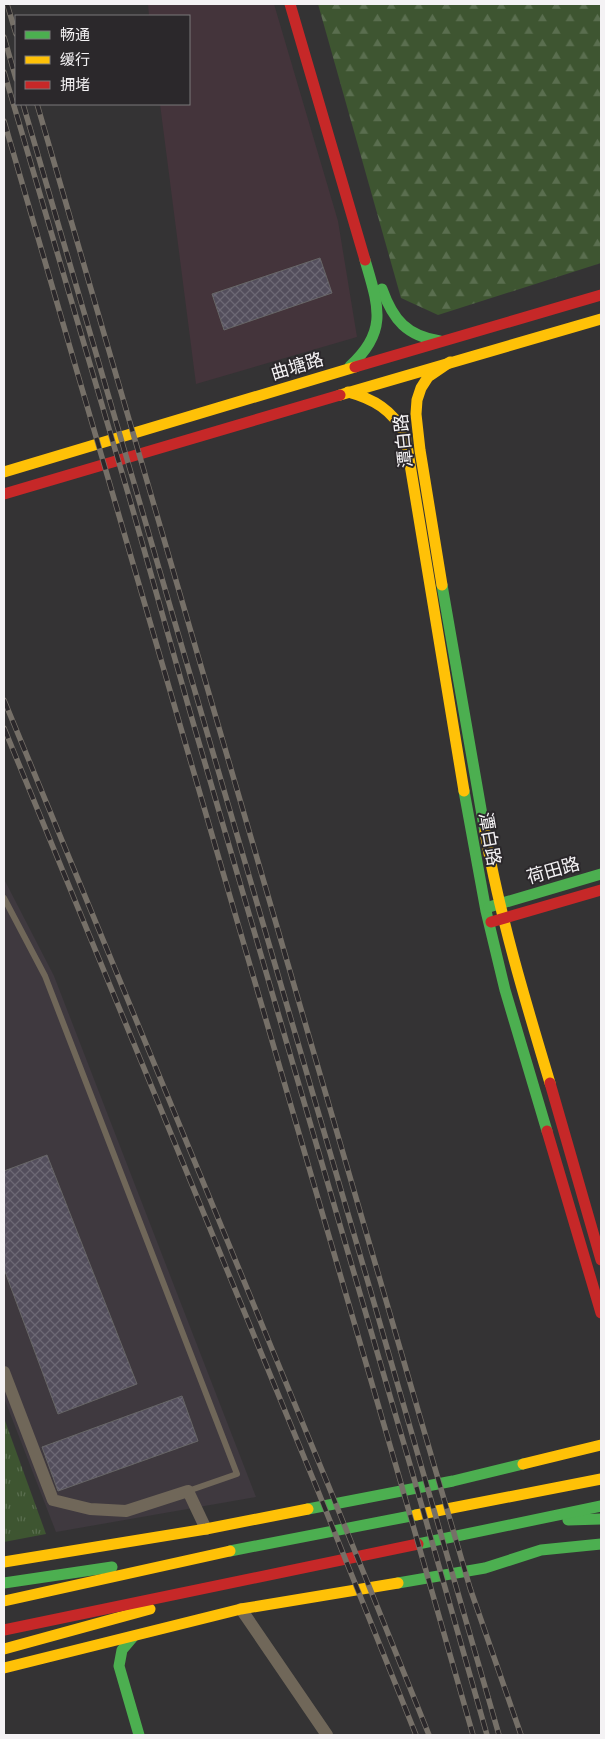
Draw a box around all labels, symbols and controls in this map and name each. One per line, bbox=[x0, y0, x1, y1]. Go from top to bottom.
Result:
legend bbox=[15, 15, 190, 105]
text: 畅通 bbox=[60, 25, 90, 44]
text: 缓行 bbox=[60, 50, 90, 69]
text: 拥堵 bbox=[60, 75, 90, 94]
street label: 曲塘路 bbox=[268, 348, 326, 384]
street label: 潭白路 bbox=[390, 413, 416, 469]
street label: 潭白路 bbox=[475, 811, 505, 867]
street label: 荷田路 bbox=[524, 852, 582, 888]

